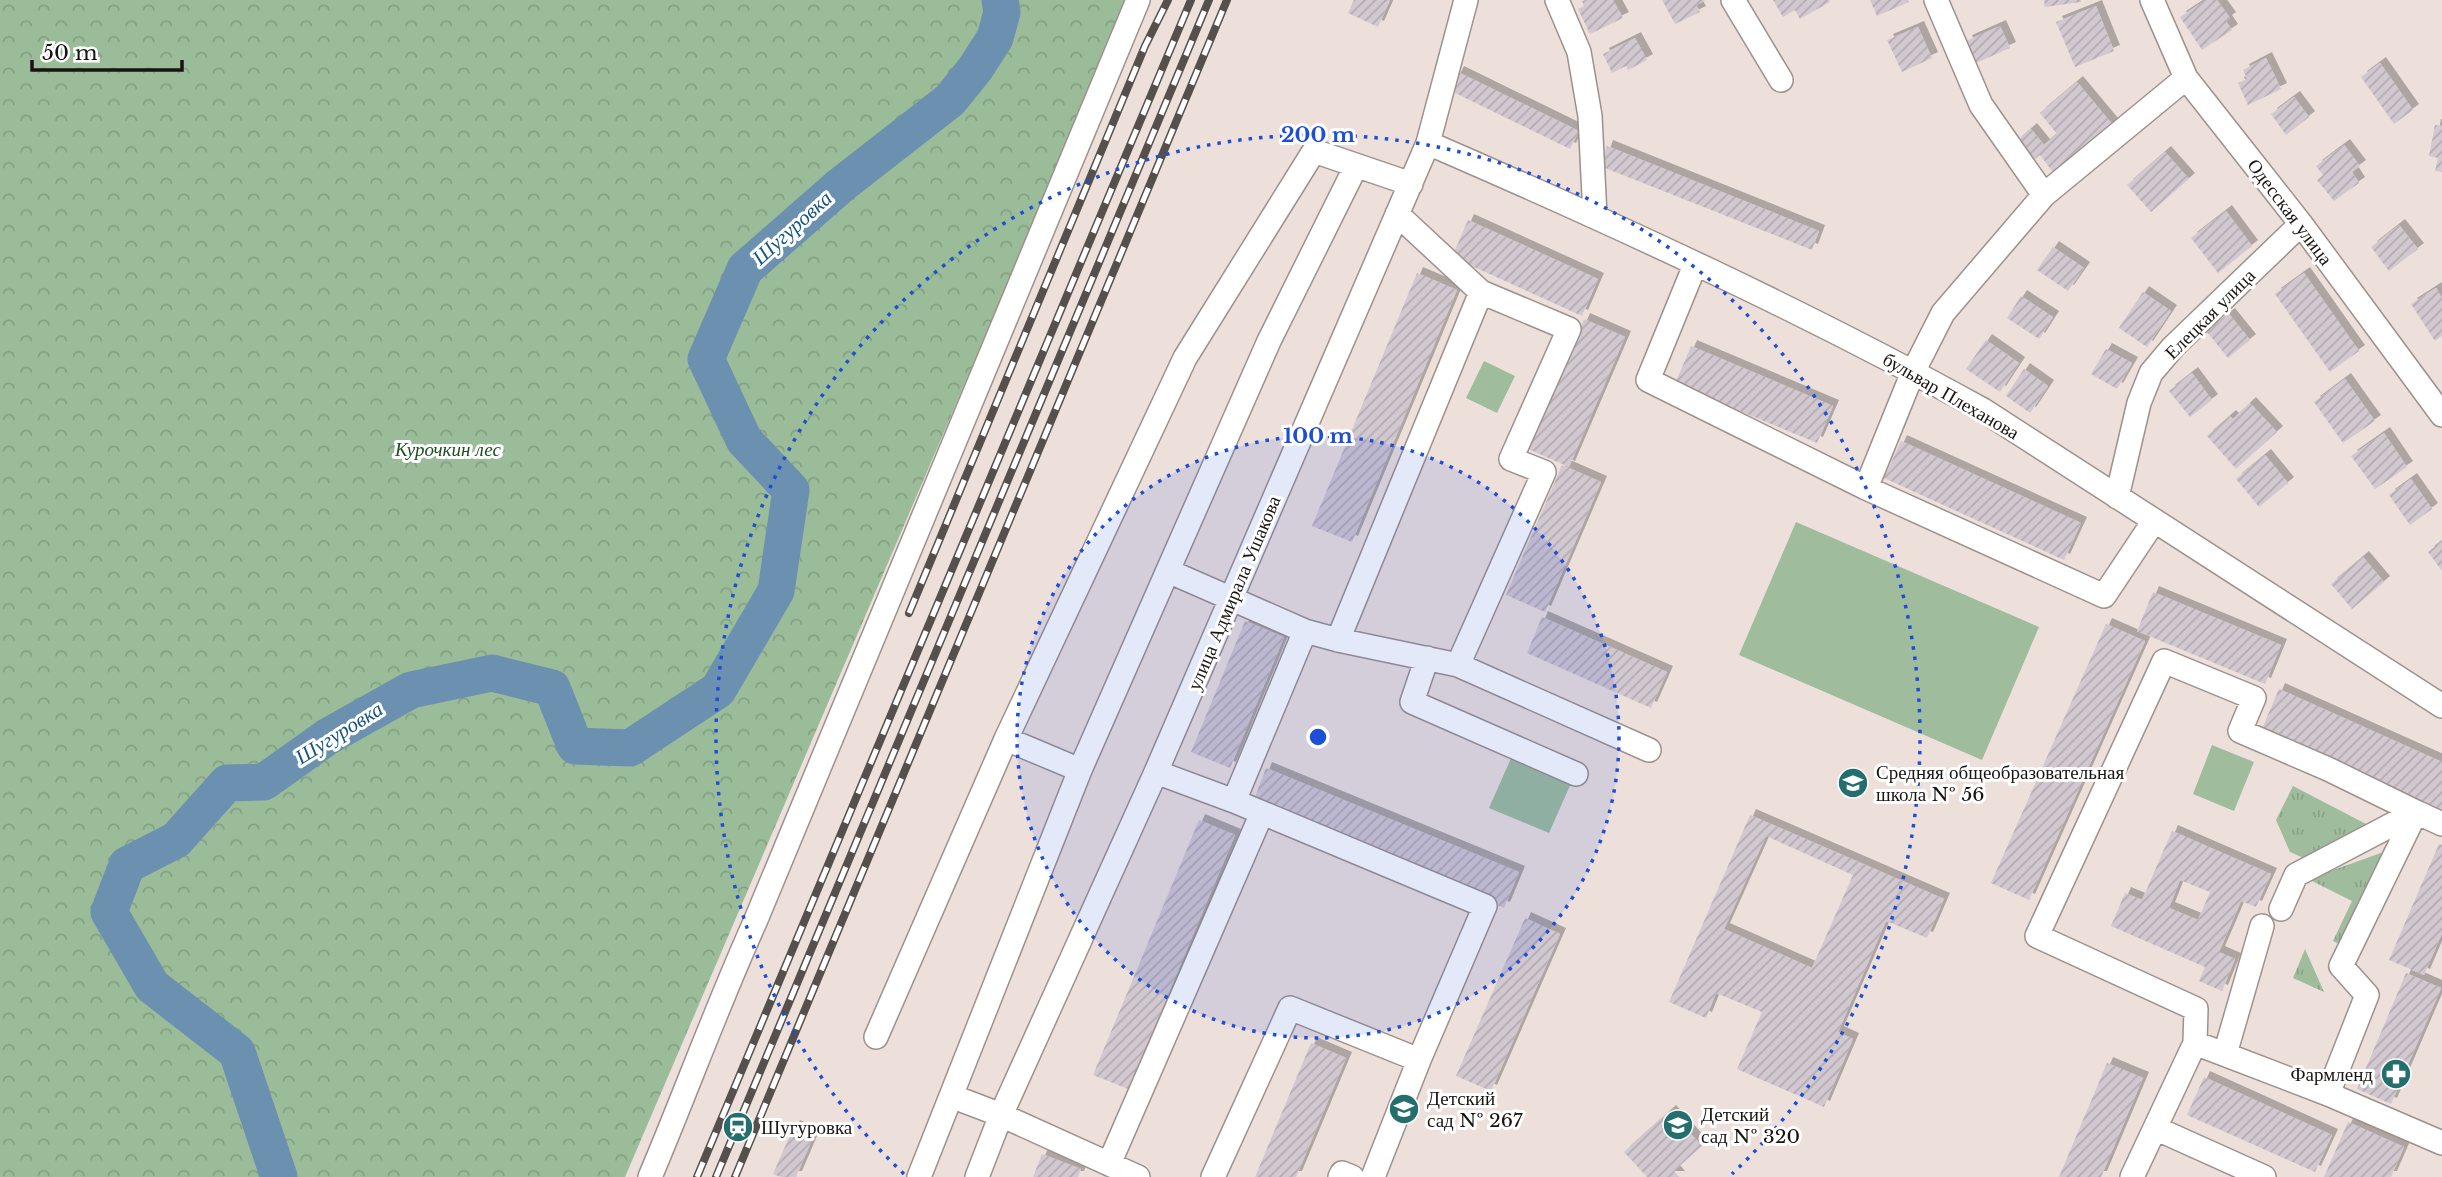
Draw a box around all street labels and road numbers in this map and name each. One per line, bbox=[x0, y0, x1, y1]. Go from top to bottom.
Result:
street label: Одесская улица bbox=[2242, 154, 2338, 270]
street label: Елецкая улица bbox=[2160, 264, 2260, 364]
street label: бульвар Плеханова bbox=[1879, 348, 2024, 445]
street label: улица Адмирала Ушакова bbox=[1183, 492, 1286, 694]

